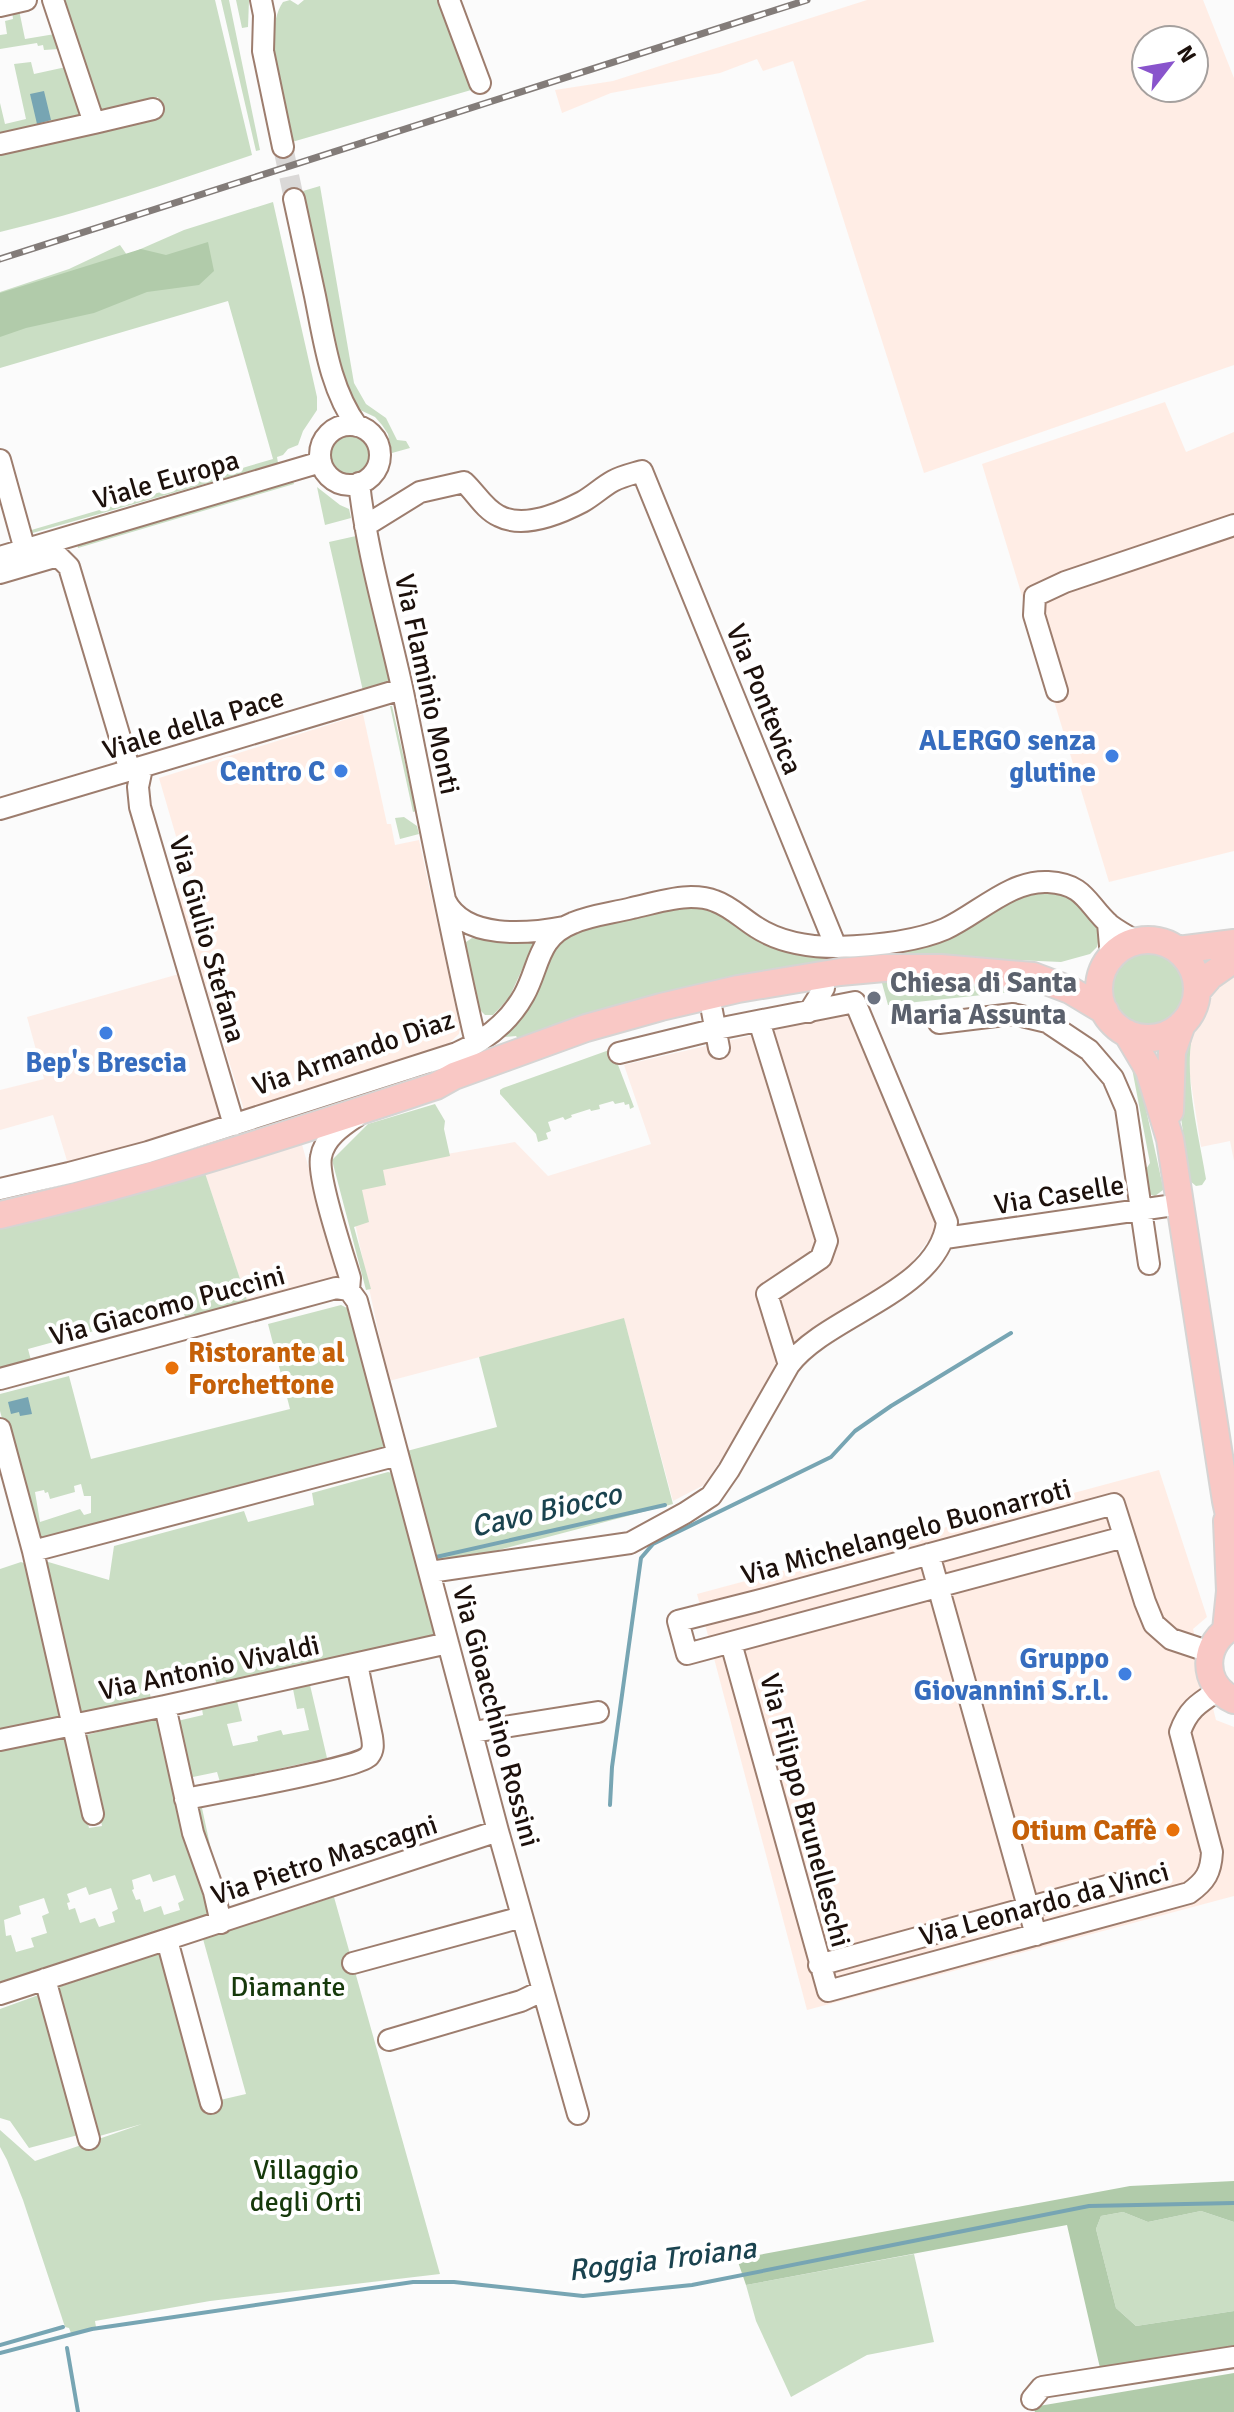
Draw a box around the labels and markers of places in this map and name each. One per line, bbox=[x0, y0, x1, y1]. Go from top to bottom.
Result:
place label: ALERGO senza glutine bbox=[919, 724, 1096, 790]
marker: ALERGO senza glutine bbox=[1103, 747, 1121, 765]
place label: Centro C bbox=[220, 755, 325, 789]
marker: Centro C bbox=[332, 762, 350, 780]
place label: Chiesa di Santa Maria Assunta bbox=[890, 966, 1077, 1032]
marker: Chiesa di Santa Maria Assunta bbox=[865, 989, 883, 1007]
marker: Bep's Brescia bbox=[97, 1024, 115, 1042]
place label: Bep's Brescia bbox=[25, 1046, 187, 1080]
place label: Ristorante al Forchettone bbox=[188, 1336, 345, 1402]
marker: Ristorante al Forchettone bbox=[163, 1359, 181, 1377]
place label: Gruppo Giovannini S.r.l. bbox=[914, 1642, 1109, 1708]
marker: Gruppo Giovannini S.r.l. bbox=[1116, 1665, 1134, 1683]
place label: Otium Caffè bbox=[1011, 1814, 1157, 1848]
marker: Otium Caffè bbox=[1164, 1821, 1182, 1839]

